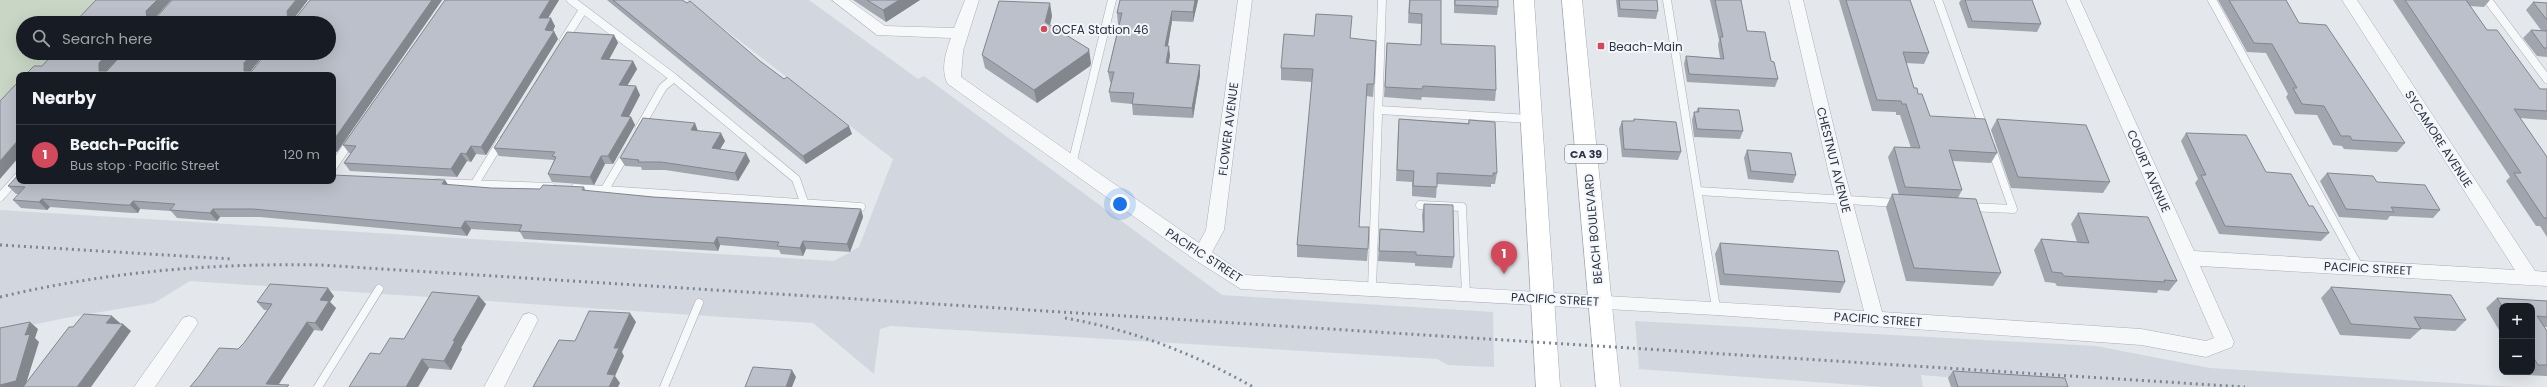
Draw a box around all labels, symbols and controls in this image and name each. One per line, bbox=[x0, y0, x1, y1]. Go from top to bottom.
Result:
search box bbox=[16, 16, 336, 60]
place label: OCFA Station 46 bbox=[1052, 21, 1149, 38]
marker: OCFA Station 46 bbox=[1039, 24, 1049, 34]
icon: search bbox=[30, 27, 52, 49]
text: Search here bbox=[62, 28, 152, 49]
place label: Beach-Main bbox=[1609, 38, 1683, 55]
marker: Beach-Main bbox=[1596, 41, 1606, 51]
street label: FLOWER AVENUE bbox=[1214, 81, 1242, 177]
text: Nearby bbox=[32, 86, 96, 110]
street label: SYCAMORE AVENUE bbox=[2401, 87, 2477, 191]
street label: CHESTNUT AVENUE bbox=[1813, 105, 1855, 215]
street label: COURT AVENUE bbox=[2123, 127, 2175, 215]
text: Beach-Pacific bbox=[70, 134, 179, 155]
text: 1 bbox=[43, 145, 47, 164]
text: 120 m bbox=[283, 145, 320, 164]
road number: CA 39 bbox=[1565, 145, 1607, 163]
text: Bus stop · Pacific Street bbox=[70, 156, 219, 175]
street label: BEACH BOULEVARD bbox=[1580, 173, 1606, 285]
your location bbox=[1110, 194, 1130, 214]
street label: PACIFIC STREET bbox=[1162, 224, 1246, 286]
pin: 1 bbox=[1491, 241, 1517, 274]
street label: PACIFIC STREET bbox=[2323, 257, 2413, 279]
street label: PACIFIC STREET bbox=[1510, 288, 1600, 310]
map controls bbox=[2499, 303, 2535, 375]
button: + bbox=[2499, 303, 2535, 339]
street label: PACIFIC STREET bbox=[1833, 307, 1923, 331]
button: − bbox=[2499, 339, 2535, 375]

